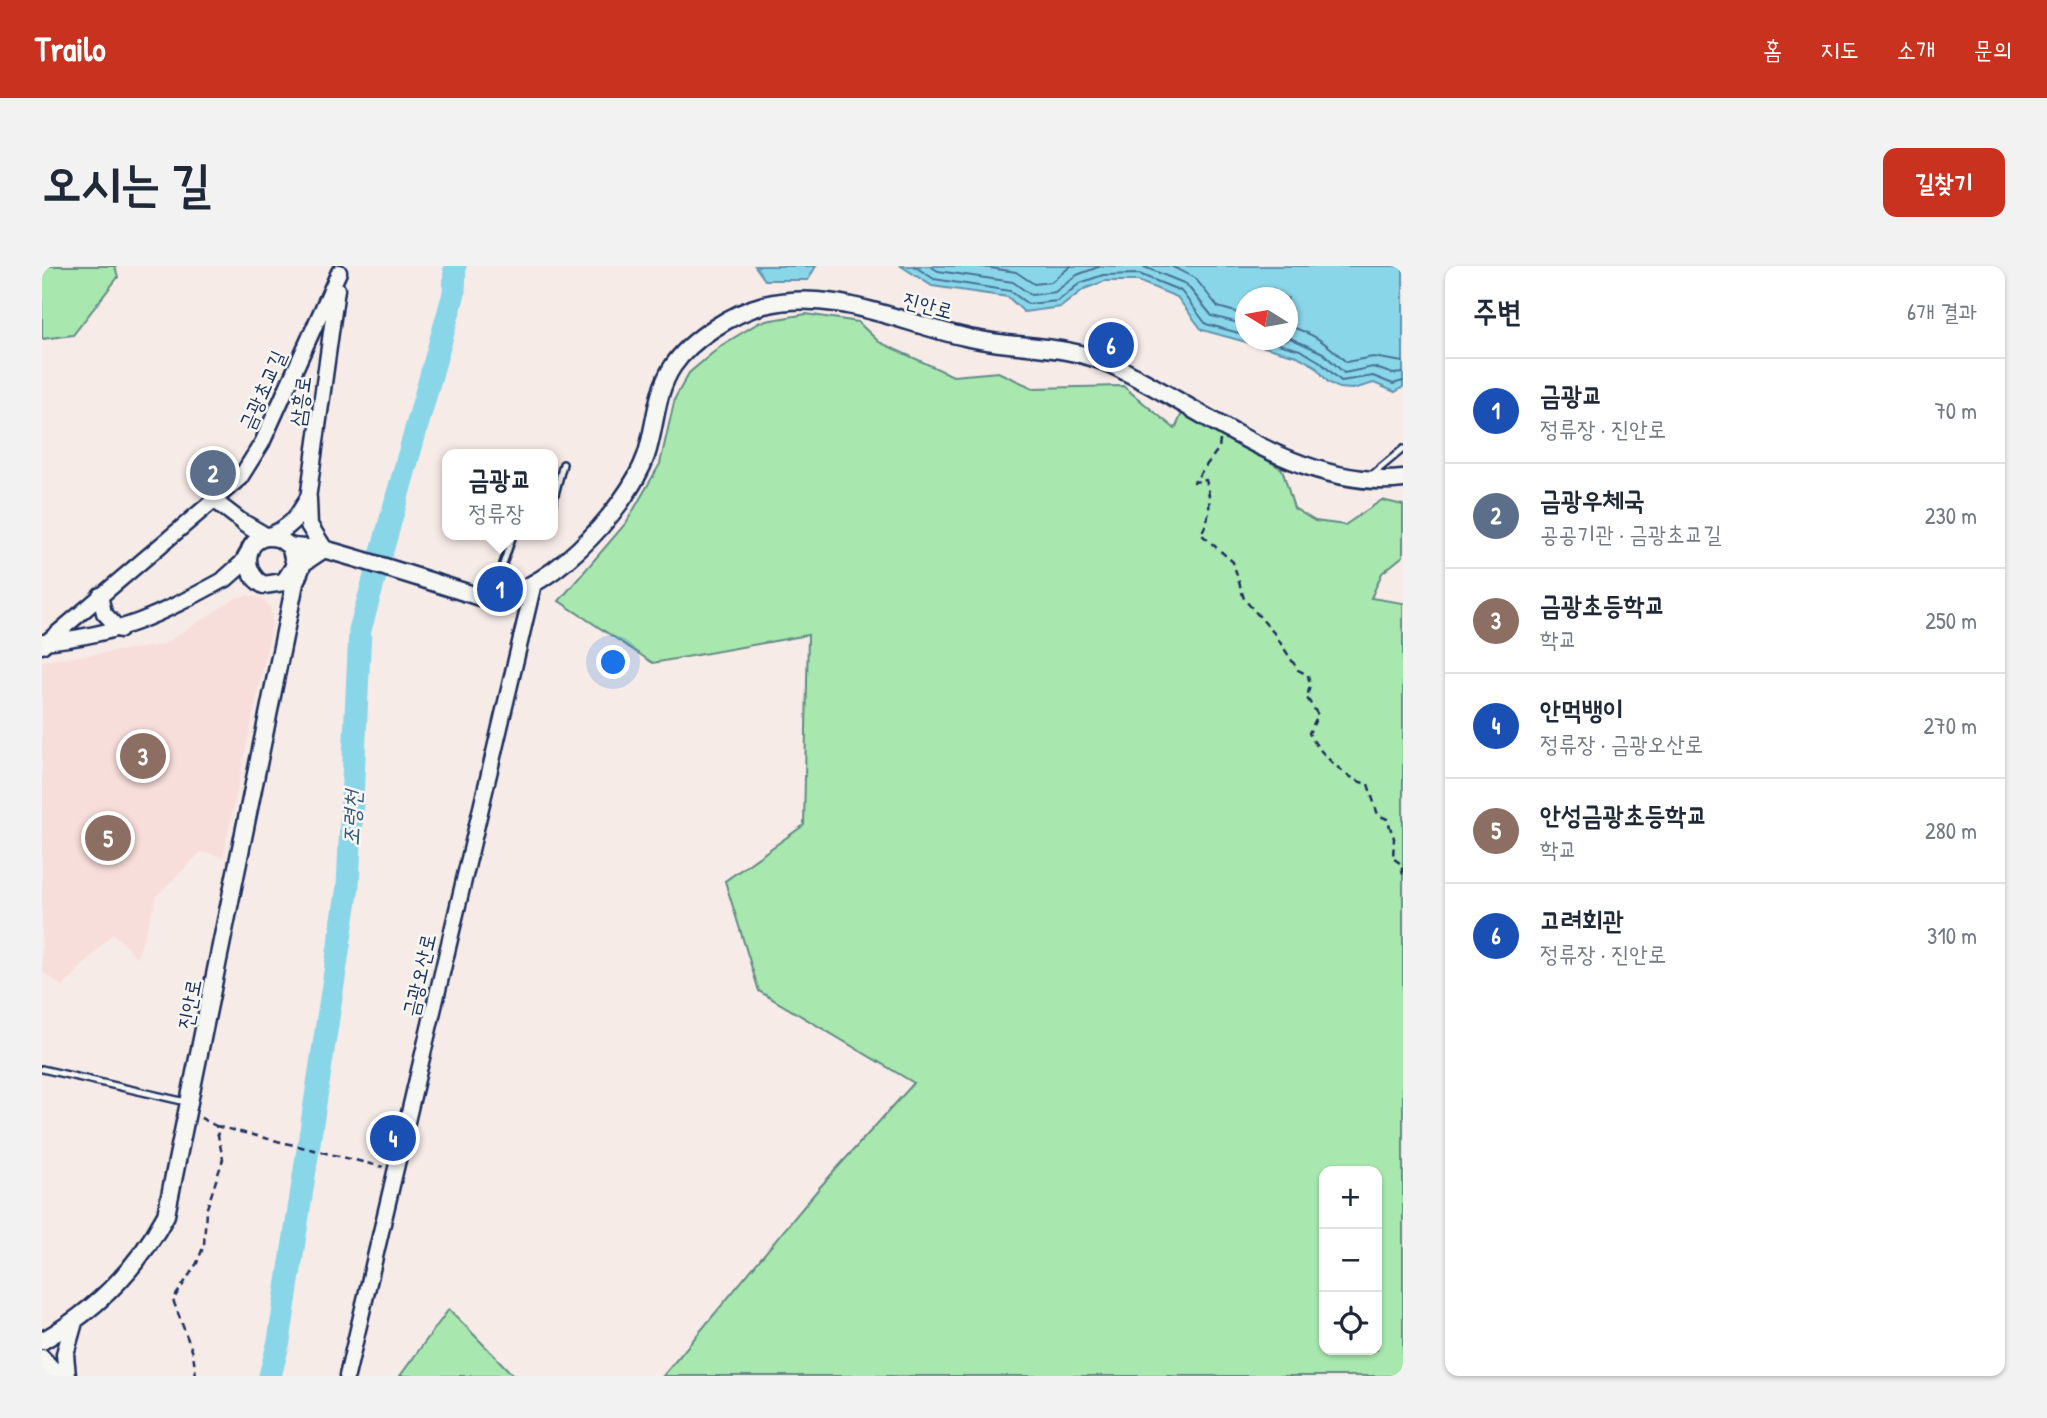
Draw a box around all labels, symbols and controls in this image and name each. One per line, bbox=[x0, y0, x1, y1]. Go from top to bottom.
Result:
text: Trailo bbox=[35, 27, 106, 71]
text: 홈 bbox=[1763, 33, 1782, 65]
text: 지도 bbox=[1820, 33, 1859, 65]
text: 소개 bbox=[1897, 33, 1935, 65]
text: 문의 bbox=[1973, 33, 2012, 65]
button: 길찾기 bbox=[1883, 148, 2005, 217]
text: 오시는 길 bbox=[42, 149, 211, 215]
street label: 진안로 bbox=[900, 284, 956, 326]
north arrow bbox=[1235, 287, 1298, 350]
text: 주변 bbox=[1473, 291, 1521, 331]
text: 6개 결과 bbox=[1907, 296, 1977, 327]
pin: 6 bbox=[1088, 319, 1134, 371]
street label: 금광초교길 bbox=[232, 345, 292, 434]
street label: 삼흥로 bbox=[282, 374, 318, 428]
text: 금광교 bbox=[1540, 377, 1603, 412]
text: 1 bbox=[1492, 395, 1500, 426]
text: 70 m bbox=[1934, 395, 1977, 426]
text: 정류장 · 진안로 bbox=[1540, 413, 1666, 444]
pin: 2 bbox=[190, 447, 236, 499]
popup bbox=[442, 449, 558, 540]
text: 금광교 bbox=[469, 461, 531, 496]
text: 금광우체국 bbox=[1540, 482, 1645, 517]
text: 정류장 bbox=[469, 497, 524, 528]
text: 2 bbox=[1491, 500, 1501, 531]
text: 230 m bbox=[1925, 500, 1977, 531]
text: 공공기관 · 금광초교길 bbox=[1540, 518, 1722, 549]
pin: 1 bbox=[477, 563, 523, 615]
text: 금광초등학교 bbox=[1540, 587, 1666, 622]
text: 3 bbox=[1491, 605, 1501, 636]
text: 250 m bbox=[1925, 605, 1977, 636]
text: 학교 bbox=[1540, 623, 1577, 654]
your location bbox=[596, 645, 630, 679]
text: 안먹뱅이 bbox=[1540, 692, 1624, 727]
text: 4 bbox=[1492, 710, 1500, 741]
text: 270 m bbox=[1924, 710, 1977, 741]
text: 정류장 · 금광오산로 bbox=[1540, 728, 1703, 759]
pin: 3 bbox=[120, 730, 166, 782]
water label: 조령천 bbox=[334, 787, 368, 847]
text: 안성금광초등학교 bbox=[1540, 797, 1707, 832]
pin: 5 bbox=[85, 812, 131, 864]
text: 5 bbox=[1491, 815, 1501, 846]
text: 280 m bbox=[1925, 815, 1977, 846]
text: 학교 bbox=[1540, 833, 1577, 864]
text: 고려회관 bbox=[1540, 902, 1624, 937]
text: 6 bbox=[1491, 920, 1501, 951]
text: 310 m bbox=[1927, 920, 1977, 951]
street label: 금광오산로 bbox=[395, 931, 443, 1019]
text: 정류장 · 진안로 bbox=[1540, 938, 1666, 969]
street label: 진안로 bbox=[170, 976, 208, 1032]
pin: 4 bbox=[370, 1112, 416, 1164]
map controls bbox=[1319, 1166, 1382, 1355]
button: + bbox=[1319, 1166, 1382, 1229]
button: − bbox=[1319, 1229, 1382, 1292]
button: locate bbox=[1319, 1292, 1382, 1355]

